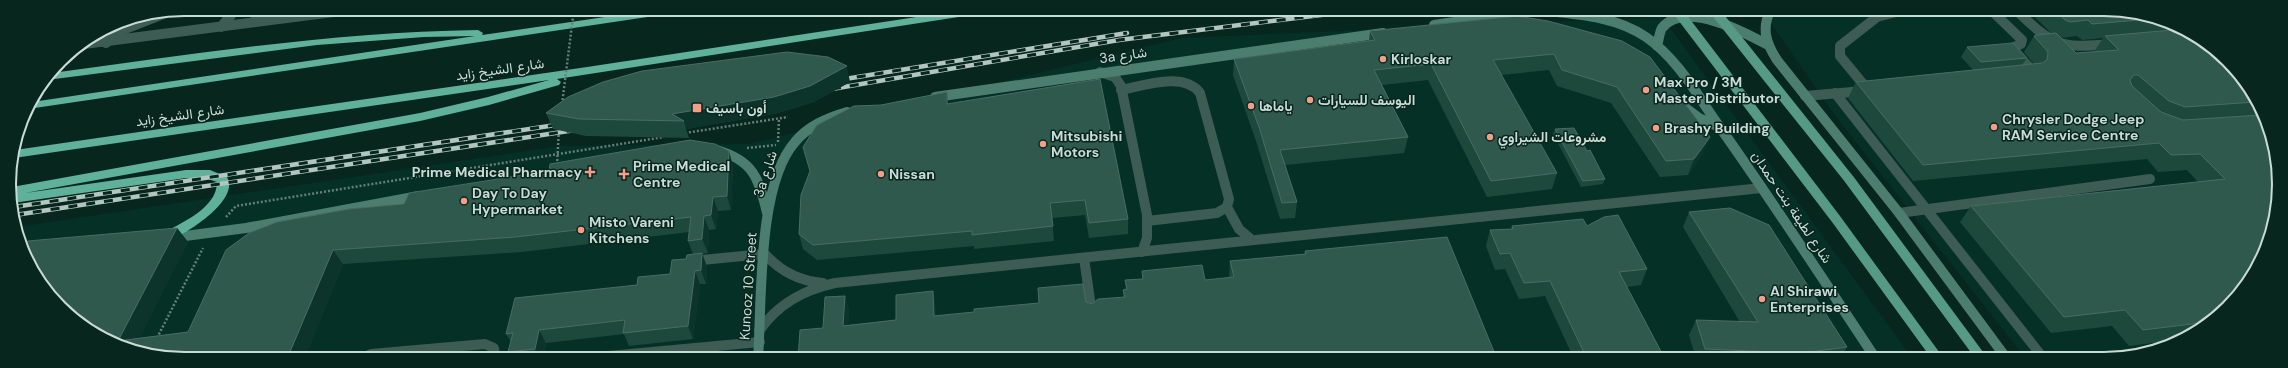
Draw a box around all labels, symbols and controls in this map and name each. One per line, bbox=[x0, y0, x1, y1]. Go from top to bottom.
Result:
street label: 3a شارع bbox=[1098, 43, 1148, 69]
place label: Kirloskar bbox=[1391, 50, 1451, 68]
street label: شارع الشيخ زايد bbox=[455, 54, 546, 86]
marker: Kirloskar bbox=[1378, 54, 1388, 64]
place label: Max Pro / 3M Master Distributor bbox=[1654, 73, 1780, 107]
marker: Max Pro / 3M Master Distributor bbox=[1641, 85, 1651, 95]
place label: اليوسف للسيارات bbox=[1318, 91, 1415, 109]
marker: اليوسف للسيارات bbox=[1305, 95, 1315, 105]
place label: ياماها bbox=[1259, 97, 1293, 115]
place label: أون باسيف bbox=[706, 99, 767, 117]
street label: شارع الشيخ زايد bbox=[135, 100, 226, 132]
marker: ياماها bbox=[1246, 101, 1256, 111]
marker: أون باسيف bbox=[691, 102, 703, 114]
place label: Chrysler Dodge Jeep RAM Service Centre bbox=[2002, 110, 2144, 144]
place label: Brashy Building bbox=[1664, 119, 1770, 137]
marker: Chrysler Dodge Jeep RAM Service Centre bbox=[1989, 122, 1999, 132]
marker: Brashy Building bbox=[1651, 123, 1661, 133]
place label: Mitsubishi Motors bbox=[1051, 127, 1122, 161]
place label: مشروعات الشيراوي bbox=[1498, 128, 1607, 149]
marker: مشروعات الشيراوي bbox=[1485, 132, 1495, 142]
marker: Mitsubishi Motors bbox=[1038, 139, 1048, 149]
street label: شارع لطيفة بنت حمدان bbox=[1746, 147, 1836, 268]
street label: 3a شارع bbox=[749, 148, 783, 200]
place label: Prime Medical Centre bbox=[633, 157, 730, 191]
place label: Prime Medical Pharmacy bbox=[412, 163, 583, 181]
place label: Nissan bbox=[889, 165, 935, 183]
marker: Prime Medical Pharmacy bbox=[585, 167, 595, 177]
marker: Prime Medical Centre bbox=[618, 168, 630, 180]
marker: Nissan bbox=[876, 169, 886, 179]
place label: Day To Day Hypermarket bbox=[472, 184, 563, 218]
marker: Day To Day Hypermarket bbox=[459, 196, 469, 206]
place label: Misto Vareni Kitchens bbox=[589, 213, 674, 247]
marker: Misto Vareni Kitchens bbox=[576, 225, 586, 235]
street label: Kunooz 10 Street bbox=[735, 231, 761, 341]
place label: Al Shirawi Enterprises bbox=[1770, 282, 1849, 316]
marker: Al Shirawi Enterprises bbox=[1757, 294, 1767, 304]

